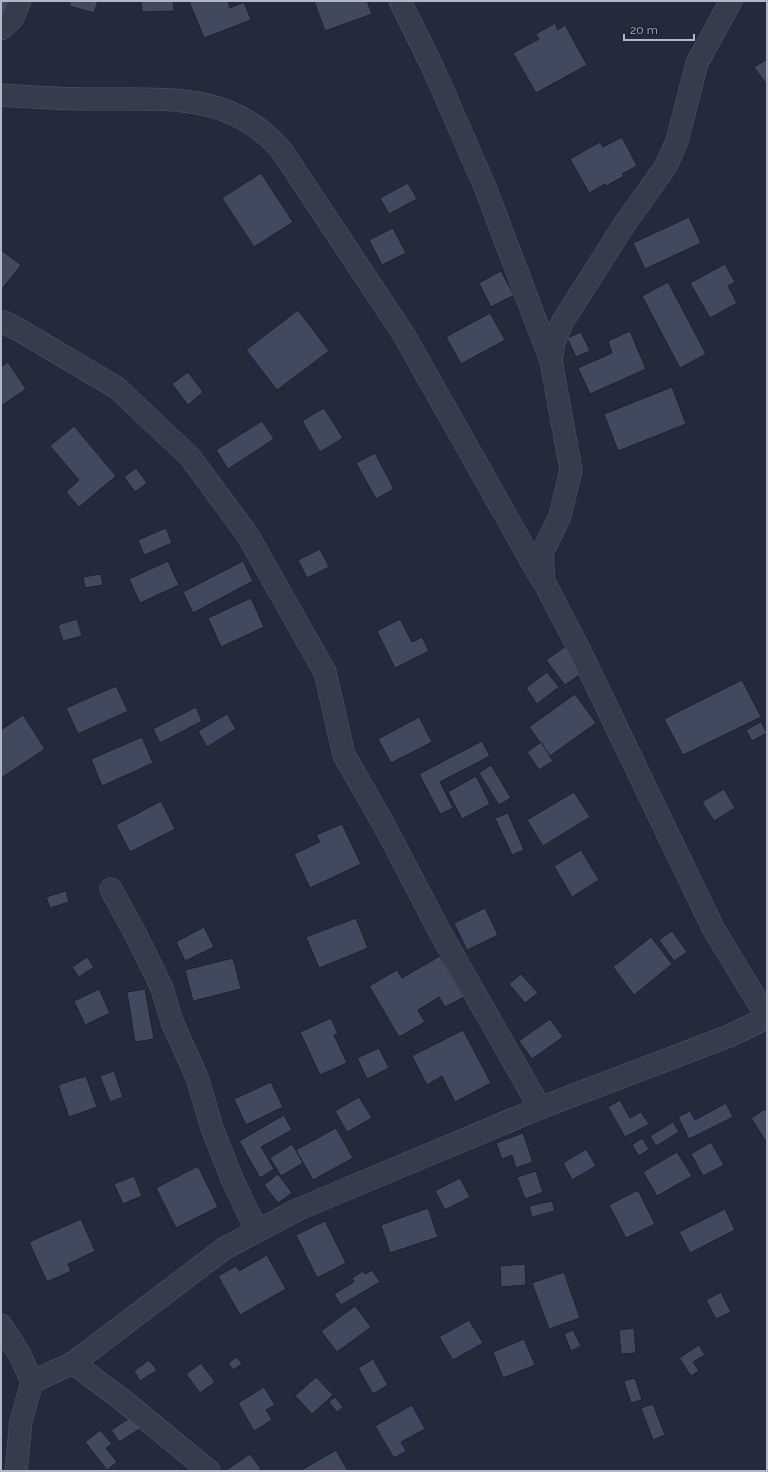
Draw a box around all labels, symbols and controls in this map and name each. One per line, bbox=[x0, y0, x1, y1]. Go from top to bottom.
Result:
scale bar bbox=[624, 16, 694, 42]
text: 20 m bbox=[630, 23, 658, 37]

